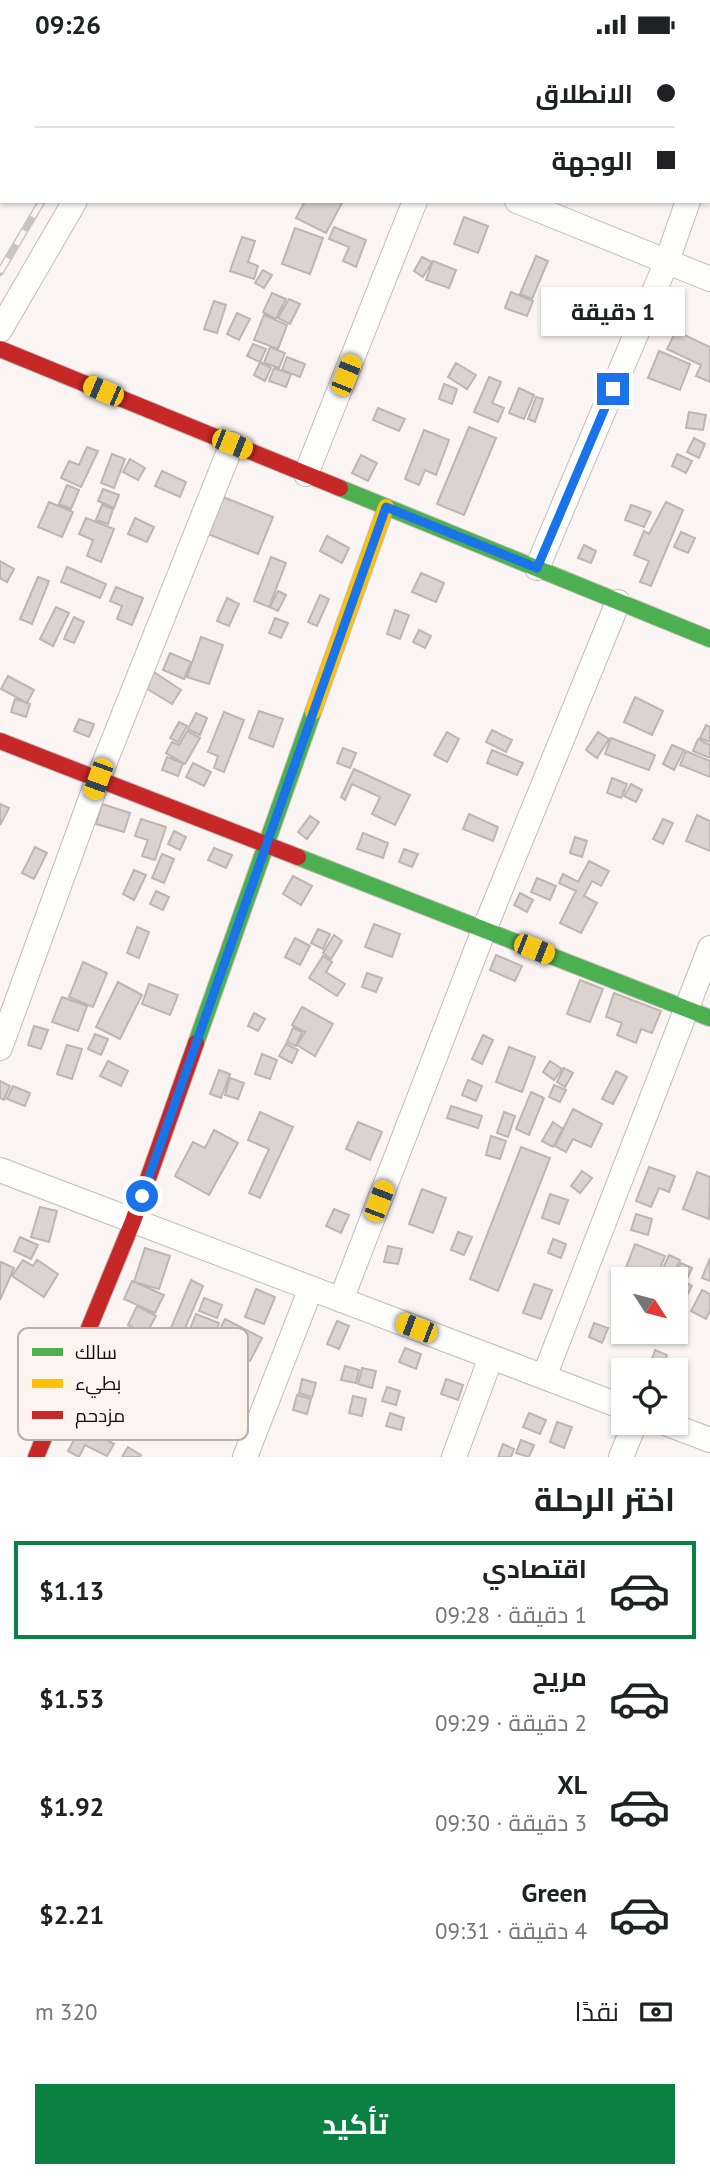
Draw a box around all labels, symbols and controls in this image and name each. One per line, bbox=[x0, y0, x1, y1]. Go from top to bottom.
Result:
text: 09:26 bbox=[35, 8, 101, 41]
text: الانطلاق bbox=[535, 77, 633, 110]
text: الوجهة bbox=[552, 144, 633, 177]
callout: 1 دقيقة bbox=[541, 287, 685, 337]
text: 1 دقيقة bbox=[571, 297, 655, 326]
car bbox=[329, 352, 364, 398]
car bbox=[80, 373, 127, 409]
route end bbox=[597, 373, 629, 405]
car bbox=[209, 426, 256, 462]
car bbox=[81, 756, 116, 802]
car bbox=[511, 931, 558, 967]
car bbox=[362, 1178, 397, 1224]
route start bbox=[126, 1180, 158, 1212]
north arrow bbox=[611, 1267, 688, 1344]
map controls bbox=[611, 1267, 688, 1435]
car bbox=[393, 1311, 440, 1345]
legend bbox=[18, 1328, 248, 1440]
text: سالك bbox=[75, 1340, 117, 1364]
button: locate bbox=[611, 1358, 688, 1435]
text: بطيء bbox=[75, 1371, 121, 1398]
text: مزدحم bbox=[75, 1403, 125, 1429]
text: اختر الرحلة bbox=[534, 1478, 675, 1520]
text: اقتصادي bbox=[482, 1552, 587, 1585]
icon: car bbox=[608, 1559, 671, 1622]
text: $1.13 bbox=[39, 1574, 104, 1607]
text: 1 دقيقة · 09:28 bbox=[435, 1600, 587, 1629]
text: مريح bbox=[532, 1660, 587, 1693]
icon: car bbox=[608, 1667, 671, 1730]
text: $1.53 bbox=[39, 1682, 104, 1715]
text: 2 دقيقة · 09:29 bbox=[435, 1708, 587, 1737]
text: XL bbox=[557, 1768, 587, 1801]
icon: car bbox=[608, 1775, 671, 1838]
text: $1.92 bbox=[39, 1790, 104, 1823]
text: 3 دقيقة · 09:30 bbox=[435, 1808, 587, 1837]
text: Green bbox=[522, 1876, 587, 1909]
icon: car bbox=[608, 1883, 671, 1946]
text: $2.21 bbox=[39, 1898, 104, 1931]
text: 4 دقيقة · 09:31 bbox=[435, 1916, 587, 1945]
icon: cash bbox=[637, 1993, 675, 2031]
text: نقدًا bbox=[575, 1995, 619, 2028]
text: 320 m bbox=[35, 1997, 97, 2026]
button: تأكيد bbox=[35, 2084, 675, 2164]

